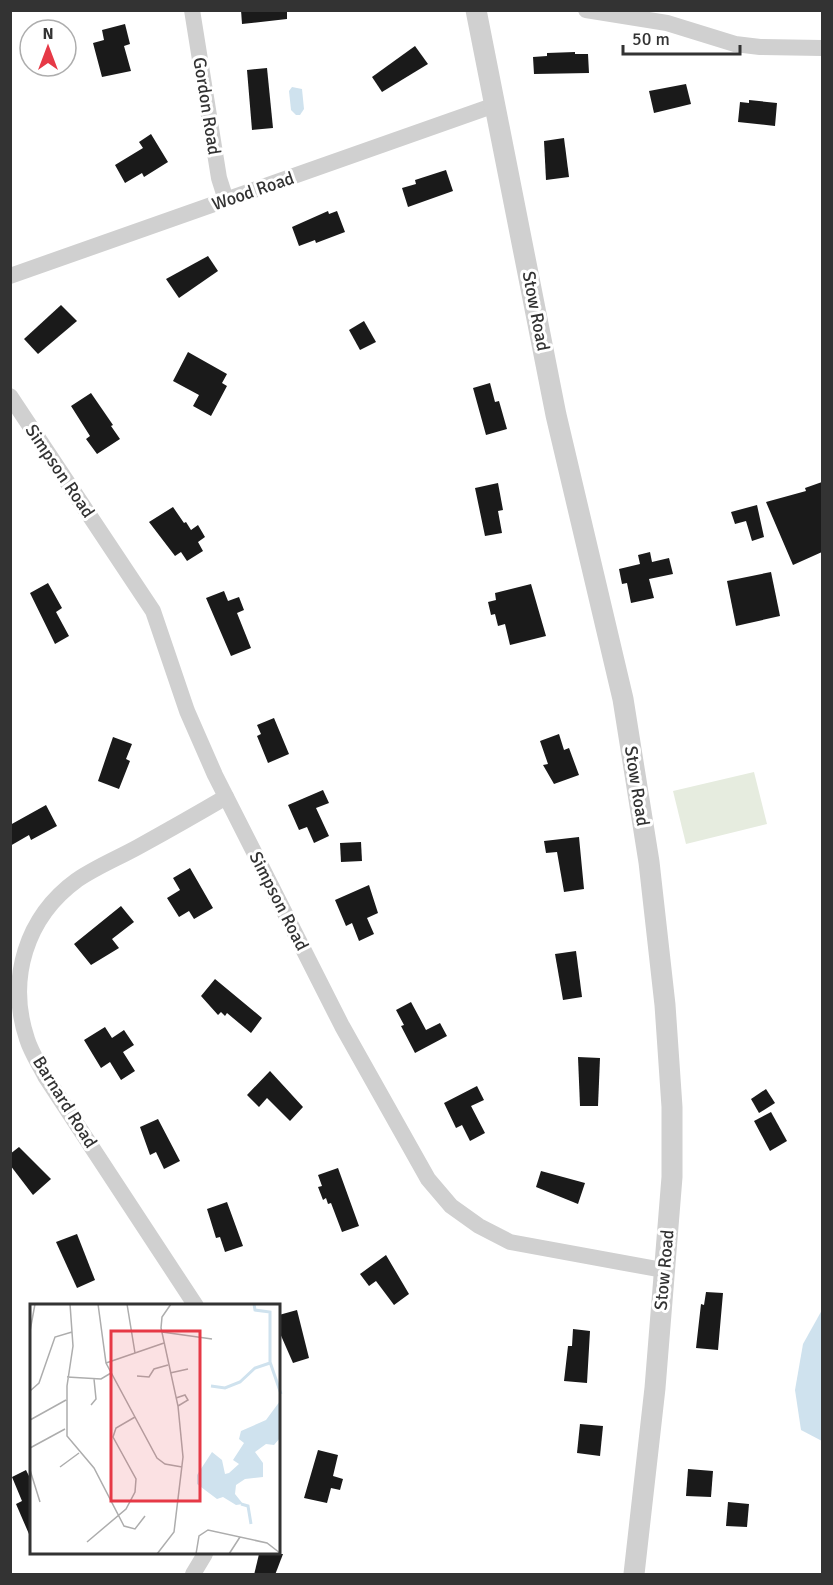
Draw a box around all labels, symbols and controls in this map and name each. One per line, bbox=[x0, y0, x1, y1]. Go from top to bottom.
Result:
north arrow bbox=[18, 18, 78, 78]
scale bar bbox=[623, 18, 740, 56]
text: N bbox=[42, 24, 54, 44]
text: 50 m bbox=[632, 28, 670, 50]
street label: Gordon Road bbox=[188, 56, 226, 156]
street label: Wood Road bbox=[209, 167, 297, 215]
street label: Stow Road bbox=[517, 269, 555, 353]
street label: Simpson Road bbox=[21, 420, 99, 522]
street label: Stow Road bbox=[620, 744, 654, 828]
street label: Simpson Road bbox=[245, 848, 313, 954]
street label: Barnard Road bbox=[28, 1052, 102, 1152]
street label: Stow Road bbox=[650, 1229, 678, 1311]
inset map bbox=[30, 1304, 280, 1555]

